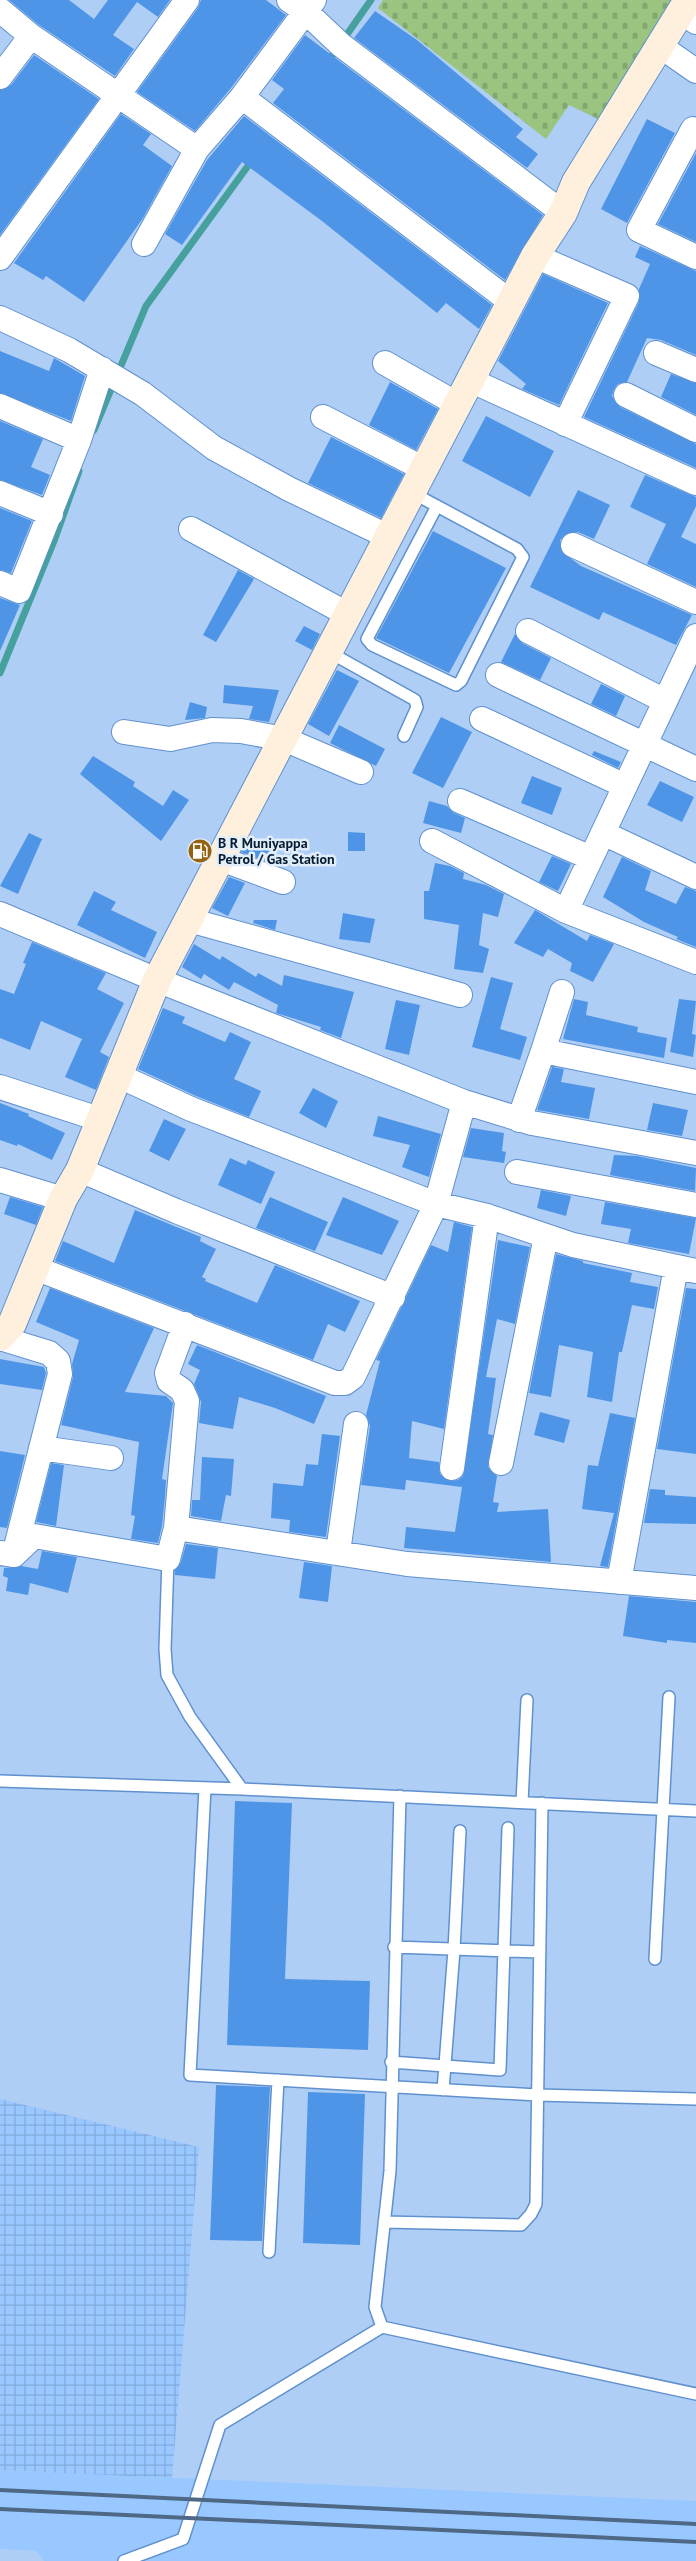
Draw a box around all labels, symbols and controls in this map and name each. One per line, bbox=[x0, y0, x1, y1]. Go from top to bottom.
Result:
place label: B R Muniyappa Petrol / Gas Station bbox=[218, 834, 335, 868]
fuel station icon: B R Muniyappa Petrol / Gas Station bbox=[187, 838, 213, 864]

